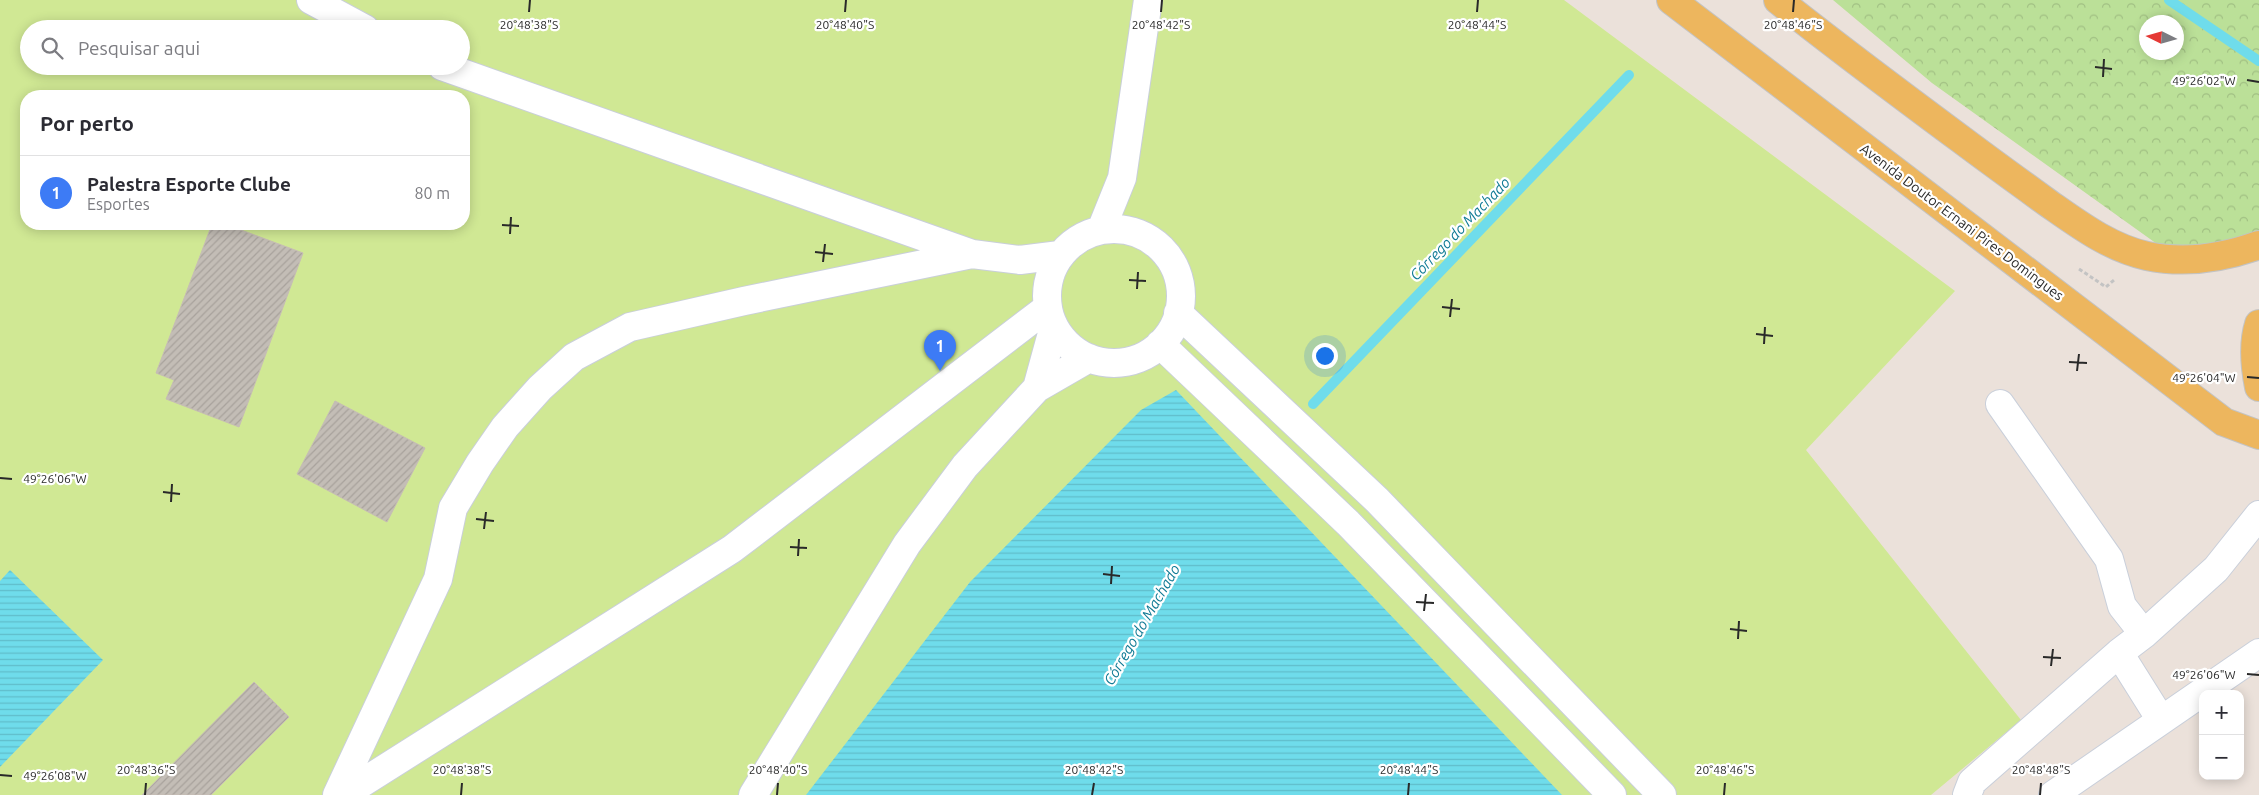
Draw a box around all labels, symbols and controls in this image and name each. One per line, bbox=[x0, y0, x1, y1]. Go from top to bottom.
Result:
north arrow bbox=[2139, 15, 2184, 60]
text: 20°48'38"S bbox=[500, 18, 558, 31]
text: 20°48'40"S bbox=[816, 18, 874, 31]
text: 20°48'42"S bbox=[1132, 18, 1190, 31]
text: 20°48'44"S bbox=[1448, 18, 1506, 31]
text: 20°48'46"S bbox=[1764, 18, 1822, 31]
search box bbox=[20, 20, 470, 75]
icon: search bbox=[38, 34, 66, 62]
text: Pesquisar aqui bbox=[78, 37, 200, 59]
text: 49°26'02"W bbox=[2172, 74, 2236, 87]
text: Por perto bbox=[40, 111, 134, 135]
street label: Avenida Doutor Ernani Pires Domingues bbox=[1857, 140, 2067, 304]
text: Palestra Esporte Clube bbox=[87, 173, 291, 195]
water label: Córrego do Machado bbox=[1406, 174, 1513, 284]
text: 1 bbox=[51, 184, 61, 202]
text: 80 m bbox=[414, 184, 450, 202]
text: Esportes bbox=[87, 195, 150, 213]
pin: 1 bbox=[924, 330, 956, 371]
your location bbox=[1312, 343, 1338, 369]
text: 49°26'04"W bbox=[2172, 371, 2236, 384]
text: 49°26'06"W bbox=[23, 472, 87, 485]
water label: Córrego do Machado bbox=[1100, 561, 1183, 688]
text: 49°26'06"W bbox=[2172, 668, 2236, 681]
map controls bbox=[2199, 690, 2244, 780]
button: + bbox=[2199, 690, 2244, 735]
button: − bbox=[2199, 735, 2244, 780]
text: 20°48'36"S bbox=[117, 763, 175, 776]
text: 20°48'38"S bbox=[433, 763, 491, 776]
text: 20°48'40"S bbox=[749, 763, 807, 776]
text: 20°48'42"S bbox=[1065, 763, 1123, 776]
text: 20°48'44"S bbox=[1380, 763, 1438, 776]
text: 20°48'46"S bbox=[1696, 763, 1754, 776]
text: 20°48'48"S bbox=[2012, 763, 2070, 776]
text: 49°26'08"W bbox=[23, 769, 87, 782]

